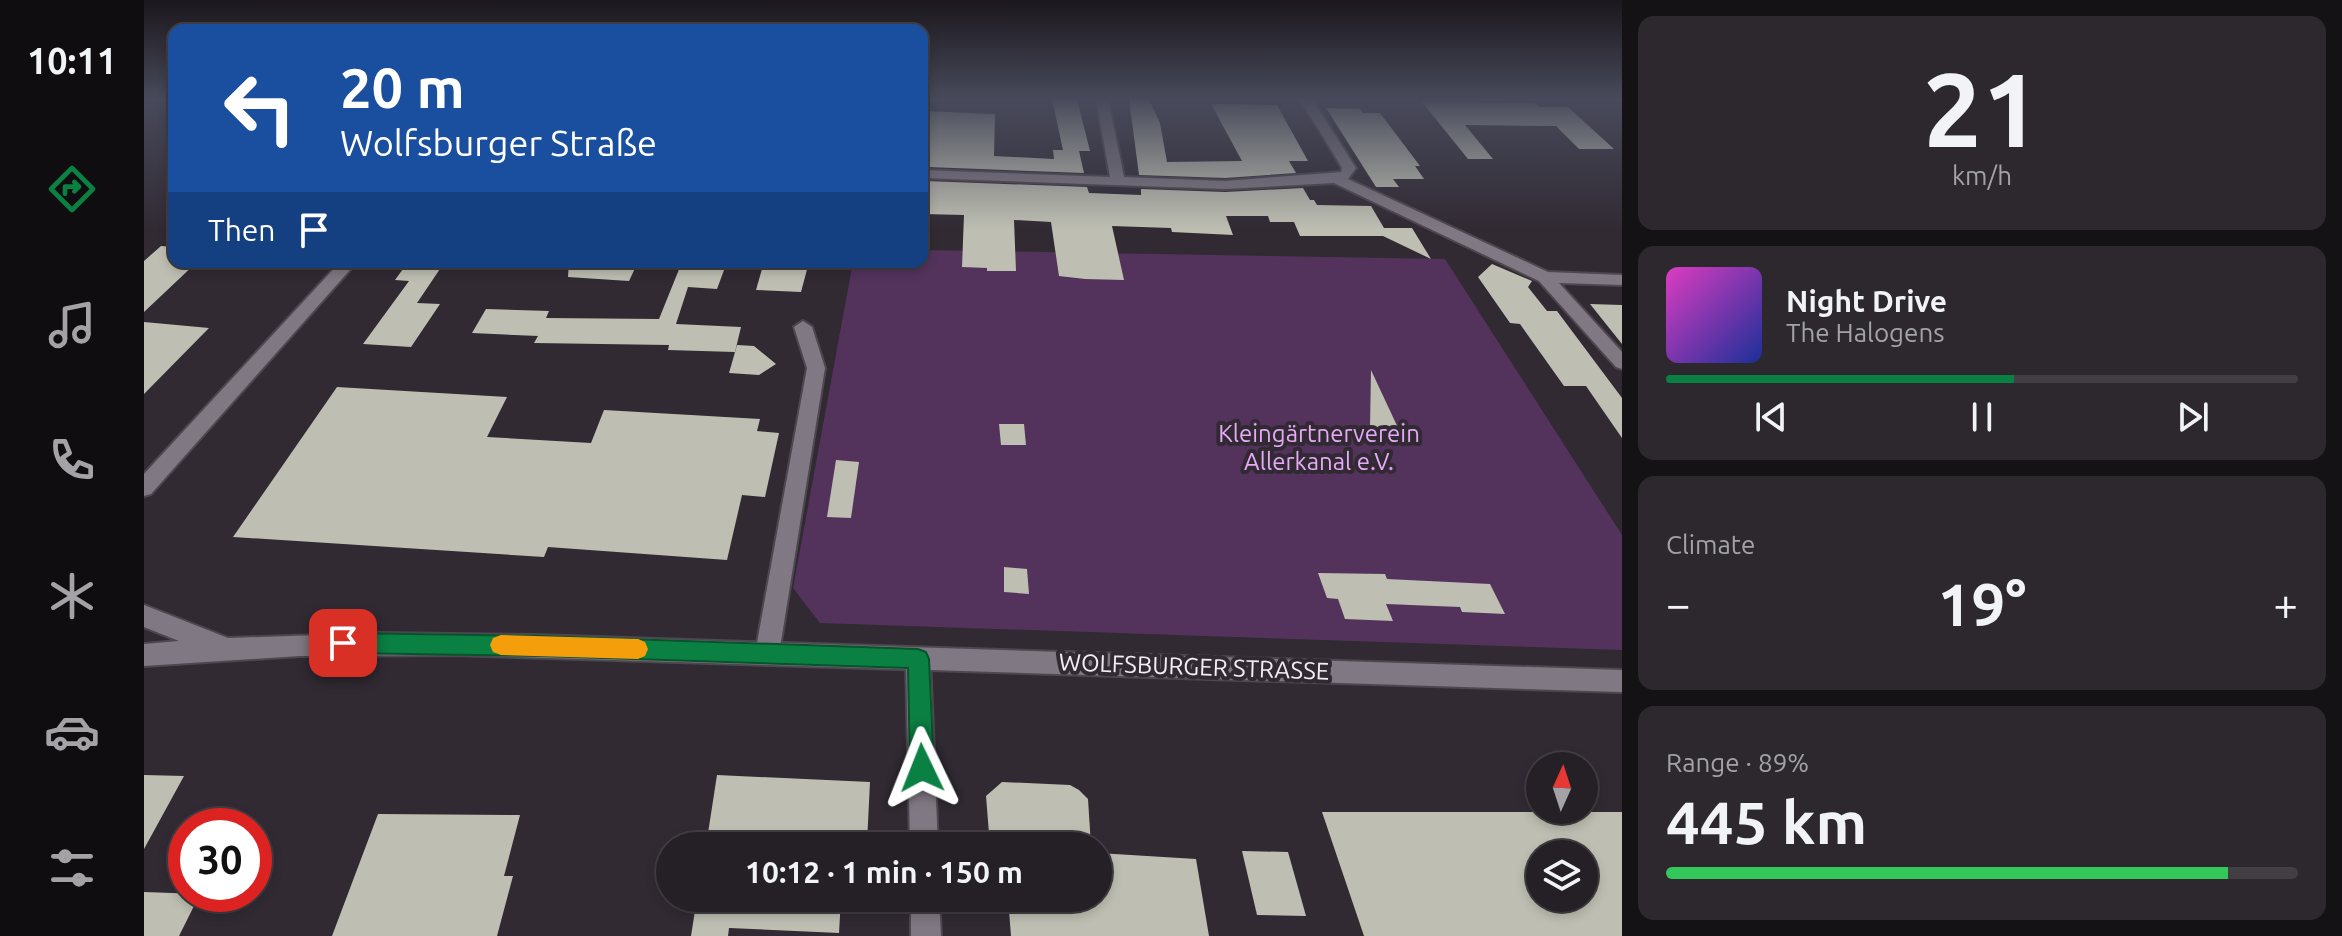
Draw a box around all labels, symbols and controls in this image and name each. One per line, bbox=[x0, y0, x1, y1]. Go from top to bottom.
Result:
text: 10:11 bbox=[27, 40, 117, 81]
text: 21 bbox=[1923, 50, 2041, 167]
icon: left bbox=[208, 56, 312, 160]
text: 20 m bbox=[340, 56, 465, 119]
text: Wolfsburger Straße bbox=[340, 122, 657, 163]
icon: directions bbox=[44, 161, 100, 217]
text: km/h bbox=[1952, 161, 2012, 190]
icon: arrive bbox=[292, 208, 336, 252]
text: Then bbox=[208, 213, 276, 247]
text: Night Drive bbox=[1786, 284, 1947, 318]
icon: music bbox=[44, 297, 100, 353]
text: The Halogens bbox=[1786, 318, 1945, 347]
icon: previous bbox=[1749, 395, 1793, 439]
icon: pause bbox=[1960, 395, 2004, 439]
icon: next bbox=[2171, 395, 2215, 439]
park label: Kleingärtnerverein Allerkanal e.V. bbox=[1218, 420, 1420, 475]
icon: phone bbox=[44, 432, 100, 488]
text: Climate bbox=[1666, 530, 1755, 559]
icon: climate bbox=[44, 568, 100, 624]
text: 19° bbox=[1938, 570, 2026, 637]
text: − bbox=[1666, 579, 1691, 628]
text: + bbox=[2273, 579, 2298, 628]
pin bbox=[309, 609, 377, 677]
icon: arrive bbox=[321, 621, 365, 665]
street label: WOLFSBURGER STRASSE bbox=[1058, 648, 1330, 685]
icon: car bbox=[44, 704, 100, 760]
position arrow bbox=[880, 726, 964, 810]
text: Range · 89% bbox=[1666, 748, 1809, 777]
north arrow bbox=[1526, 752, 1598, 824]
map controls bbox=[1526, 752, 1598, 912]
text: 445 km bbox=[1666, 788, 1867, 855]
speed limit sign: 30 bbox=[168, 808, 272, 912]
icon: filters bbox=[44, 840, 100, 896]
button: layers bbox=[1526, 840, 1598, 912]
text: 10:12 · 1 min · 150 m bbox=[745, 855, 1023, 889]

